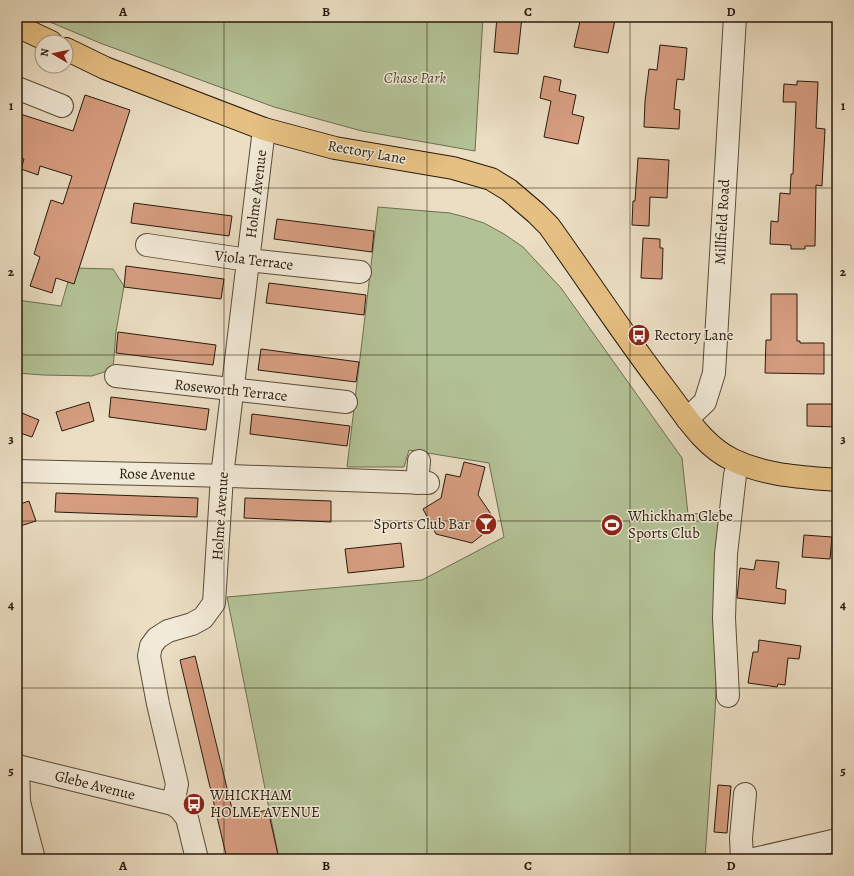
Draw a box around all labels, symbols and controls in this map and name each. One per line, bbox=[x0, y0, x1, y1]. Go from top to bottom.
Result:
text: A bbox=[118, 3, 128, 20]
text: B bbox=[322, 3, 330, 20]
text: C bbox=[524, 3, 532, 20]
text: D bbox=[726, 3, 736, 20]
north arrow bbox=[34, 34, 74, 74]
text: N bbox=[37, 47, 53, 58]
park label: Chase Park bbox=[384, 68, 446, 88]
text: 1 bbox=[9, 97, 14, 114]
text: 1 bbox=[841, 97, 846, 114]
street label: Rectory Lane bbox=[326, 135, 408, 169]
street label: Holme Avenue bbox=[241, 148, 271, 239]
street label: Millfield Road bbox=[710, 178, 734, 265]
street label: Viola Terrace bbox=[213, 245, 295, 275]
text: 2 bbox=[8, 263, 15, 280]
text: 2 bbox=[840, 263, 847, 280]
bus stop icon: Rectory Lane bbox=[626, 322, 652, 348]
place label: Rectory Lane bbox=[654, 325, 734, 345]
street label: Roseworth Terrace bbox=[173, 374, 289, 406]
text: 3 bbox=[8, 430, 14, 447]
text: 3 bbox=[840, 430, 846, 447]
street label: Rose Avenue bbox=[119, 463, 196, 485]
street label: Holme Avenue bbox=[207, 471, 233, 561]
place label: Whickham Glebe Sports Club bbox=[627, 506, 733, 543]
bar icon: Sports Club Bar bbox=[473, 511, 499, 537]
sports icon: Whickham Glebe Sports Club bbox=[599, 512, 625, 538]
place label: Sports Club Bar bbox=[374, 514, 470, 534]
text: 4 bbox=[8, 596, 14, 613]
text: 4 bbox=[840, 596, 846, 613]
text: 5 bbox=[8, 762, 14, 779]
text: 5 bbox=[840, 762, 846, 779]
street label: Glebe Avenue bbox=[53, 765, 138, 805]
place label: WHICKHAM HOLME AVENUE bbox=[209, 785, 320, 822]
bus stop icon: WHICKHAM HOLME AVENUE bbox=[181, 791, 207, 817]
text: A bbox=[118, 857, 128, 874]
text: B bbox=[322, 857, 330, 874]
text: C bbox=[524, 857, 532, 874]
text: D bbox=[726, 857, 736, 874]

